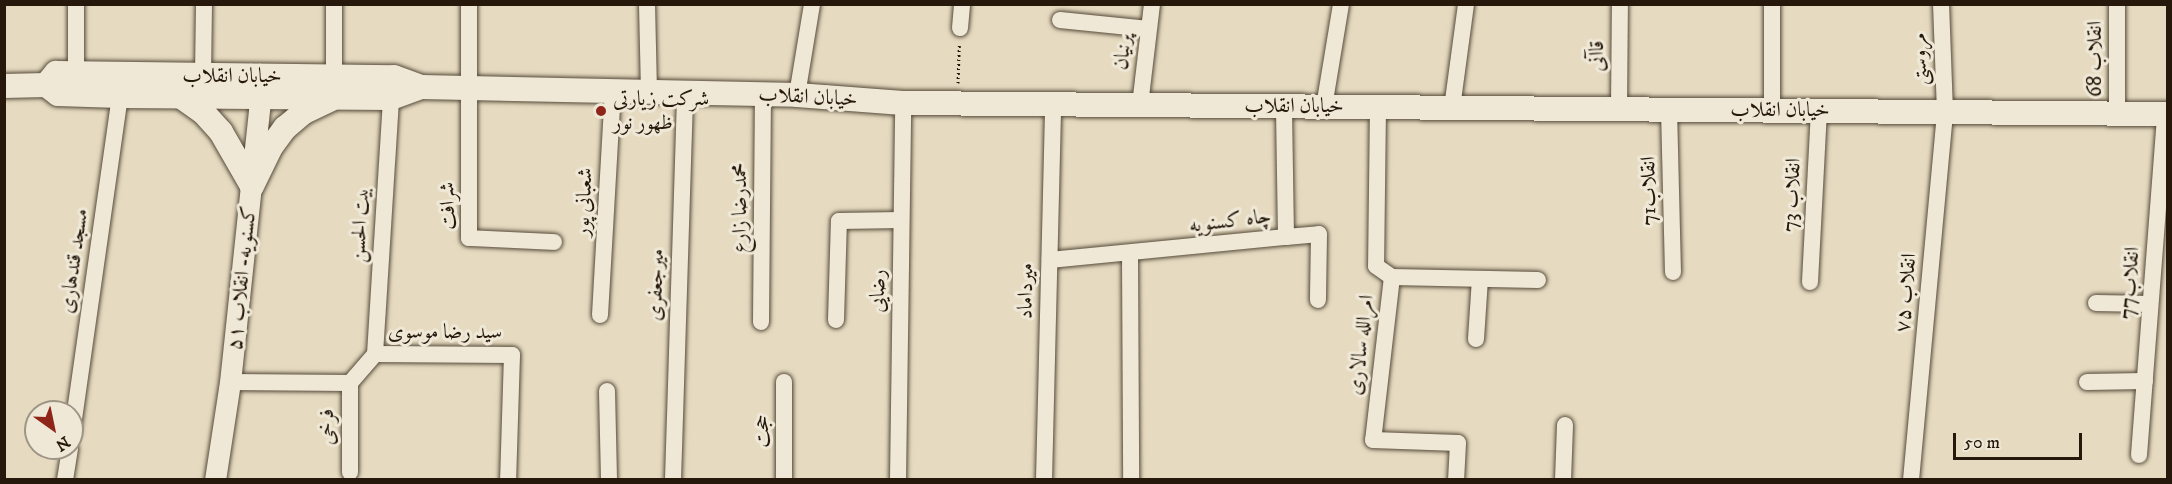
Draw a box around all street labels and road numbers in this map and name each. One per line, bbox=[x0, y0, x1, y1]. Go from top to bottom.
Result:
street label: انقلاب 68 bbox=[2082, 21, 2108, 97]
street label: مروستی bbox=[1906, 32, 1934, 86]
street label: پرنیان bbox=[1108, 33, 1138, 71]
street label: قاآنی bbox=[1584, 40, 1610, 72]
street label: خیابان انقلاب bbox=[182, 63, 282, 89]
street label: خیابان انقلاب bbox=[758, 82, 858, 112]
street label: خیابان انقلاب bbox=[1244, 93, 1344, 119]
street label: خیابان انقلاب bbox=[1730, 97, 1830, 123]
street label: انقلاب71 bbox=[1636, 156, 1662, 226]
street label: انقلاب 73 bbox=[1777, 157, 1807, 233]
street label: محمدرضا زارع bbox=[727, 163, 753, 253]
street label: شعبانی پور bbox=[570, 167, 598, 237]
street label: شرافت bbox=[435, 182, 461, 230]
street label: بیت الحسن bbox=[345, 187, 375, 263]
street label: چاه کسنویه bbox=[1188, 203, 1272, 239]
street label: کسنویه- انقلاب ۵۱ bbox=[222, 204, 262, 352]
street label: مسجد قندهاری bbox=[54, 207, 94, 315]
street label: انقلاب77 bbox=[2115, 246, 2145, 320]
street label: میرجعفری bbox=[642, 248, 670, 322]
street label: انقلاب ۷۵ bbox=[1890, 252, 1922, 334]
street label: میرداماد bbox=[1013, 263, 1039, 319]
street label: رضایی bbox=[865, 269, 891, 313]
street label: امرالله سالاری bbox=[1342, 293, 1380, 397]
street label: سید رضا موسوی bbox=[388, 319, 502, 345]
street label: فرخی bbox=[314, 409, 340, 445]
street label: حجت bbox=[749, 414, 775, 448]

